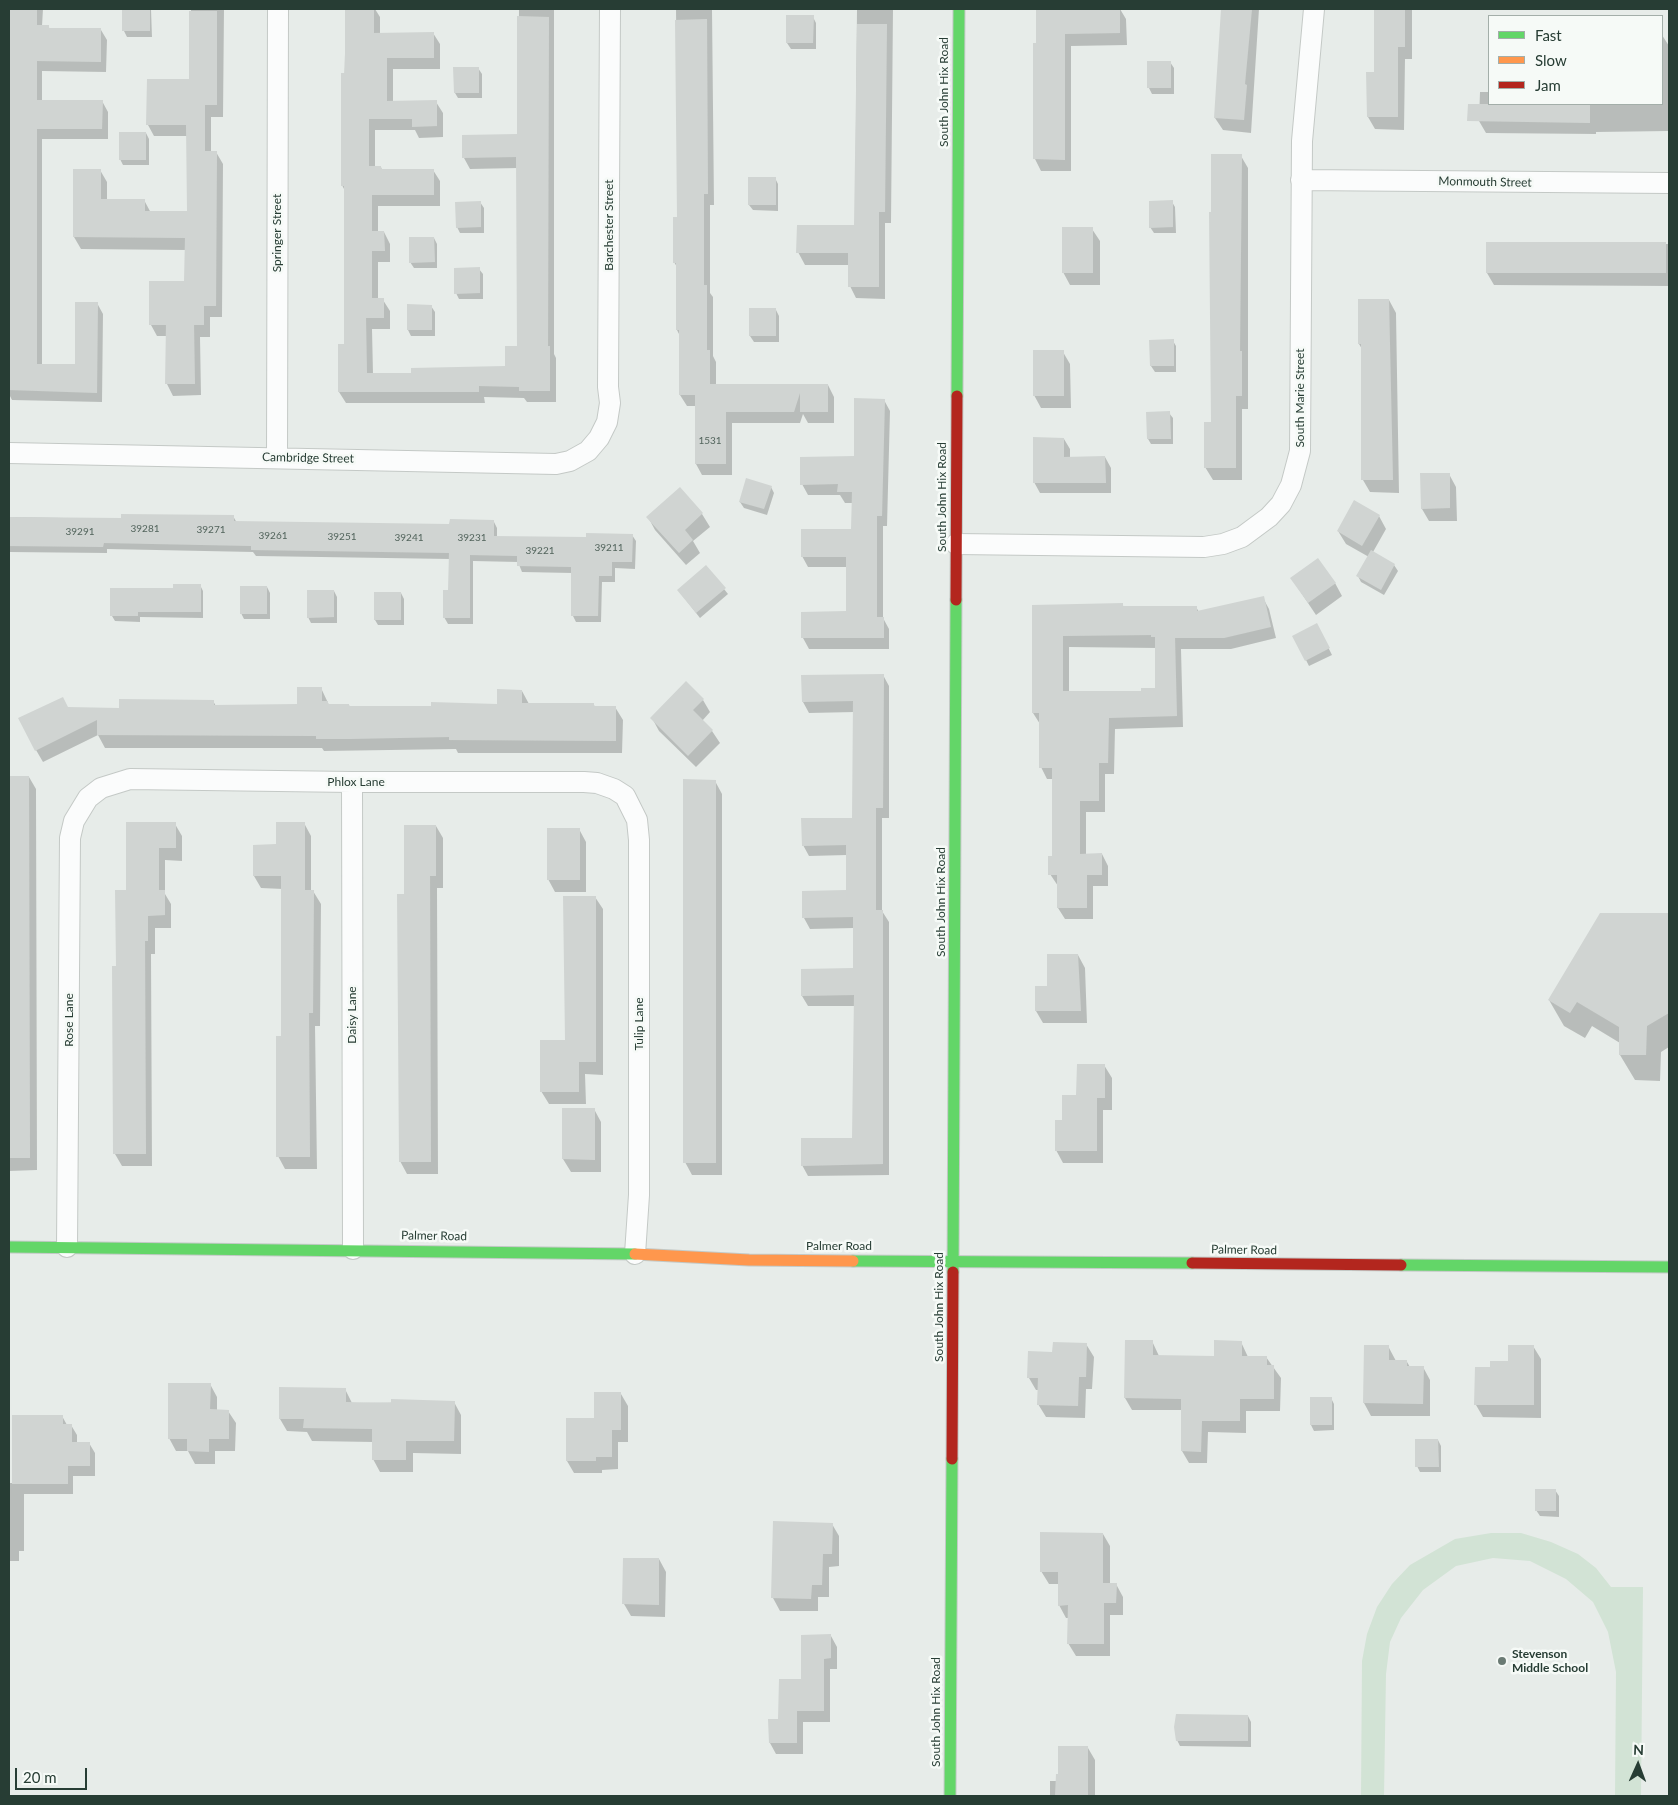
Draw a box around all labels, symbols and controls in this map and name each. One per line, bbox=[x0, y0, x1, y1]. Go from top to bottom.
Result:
legend bbox=[1488, 15, 1663, 105]
text: Fast bbox=[1535, 26, 1562, 44]
street label: South John Hix Road bbox=[937, 37, 951, 147]
text: Slow bbox=[1535, 51, 1567, 69]
text: Jam bbox=[1535, 76, 1561, 94]
street label: Monmouth Street bbox=[1438, 174, 1532, 190]
street label: Barchester Street bbox=[602, 179, 616, 271]
street label: Springer Street bbox=[270, 194, 284, 272]
street label: South Marie Street bbox=[1293, 348, 1307, 448]
house number: 1531 bbox=[698, 435, 722, 447]
street label: South John Hix Road bbox=[935, 442, 949, 552]
street label: Cambridge Street bbox=[262, 450, 354, 466]
house number: 39281 bbox=[131, 523, 159, 535]
house number: 39271 bbox=[197, 524, 225, 536]
house number: 39291 bbox=[66, 526, 94, 538]
house number: 39261 bbox=[259, 530, 287, 542]
house number: 39251 bbox=[328, 531, 356, 543]
house number: 39241 bbox=[395, 532, 423, 544]
house number: 39231 bbox=[458, 532, 486, 544]
house number: 39211 bbox=[595, 542, 623, 554]
house number: 39221 bbox=[526, 545, 554, 557]
street label: Phlox Lane bbox=[327, 775, 385, 789]
street label: South John Hix Road bbox=[934, 847, 948, 957]
street label: Daisy Lane bbox=[345, 986, 359, 1044]
street label: Rose Lane bbox=[62, 993, 76, 1047]
street label: Tulip Lane bbox=[632, 997, 646, 1051]
street label: Palmer Road bbox=[401, 1228, 467, 1244]
street label: Palmer Road bbox=[806, 1239, 872, 1253]
street label: Palmer Road bbox=[1211, 1242, 1277, 1258]
street label: South John Hix Road bbox=[932, 1252, 946, 1362]
place label: Stevenson Middle School bbox=[1512, 1647, 1588, 1675]
marker: Stevenson Middle School bbox=[1496, 1655, 1508, 1667]
street label: South John Hix Road bbox=[929, 1657, 943, 1767]
north arrow bbox=[1613, 1740, 1663, 1790]
text: N bbox=[1633, 1741, 1644, 1758]
scale bar bbox=[18, 1758, 90, 1790]
text: 20 m bbox=[23, 1768, 57, 1786]

